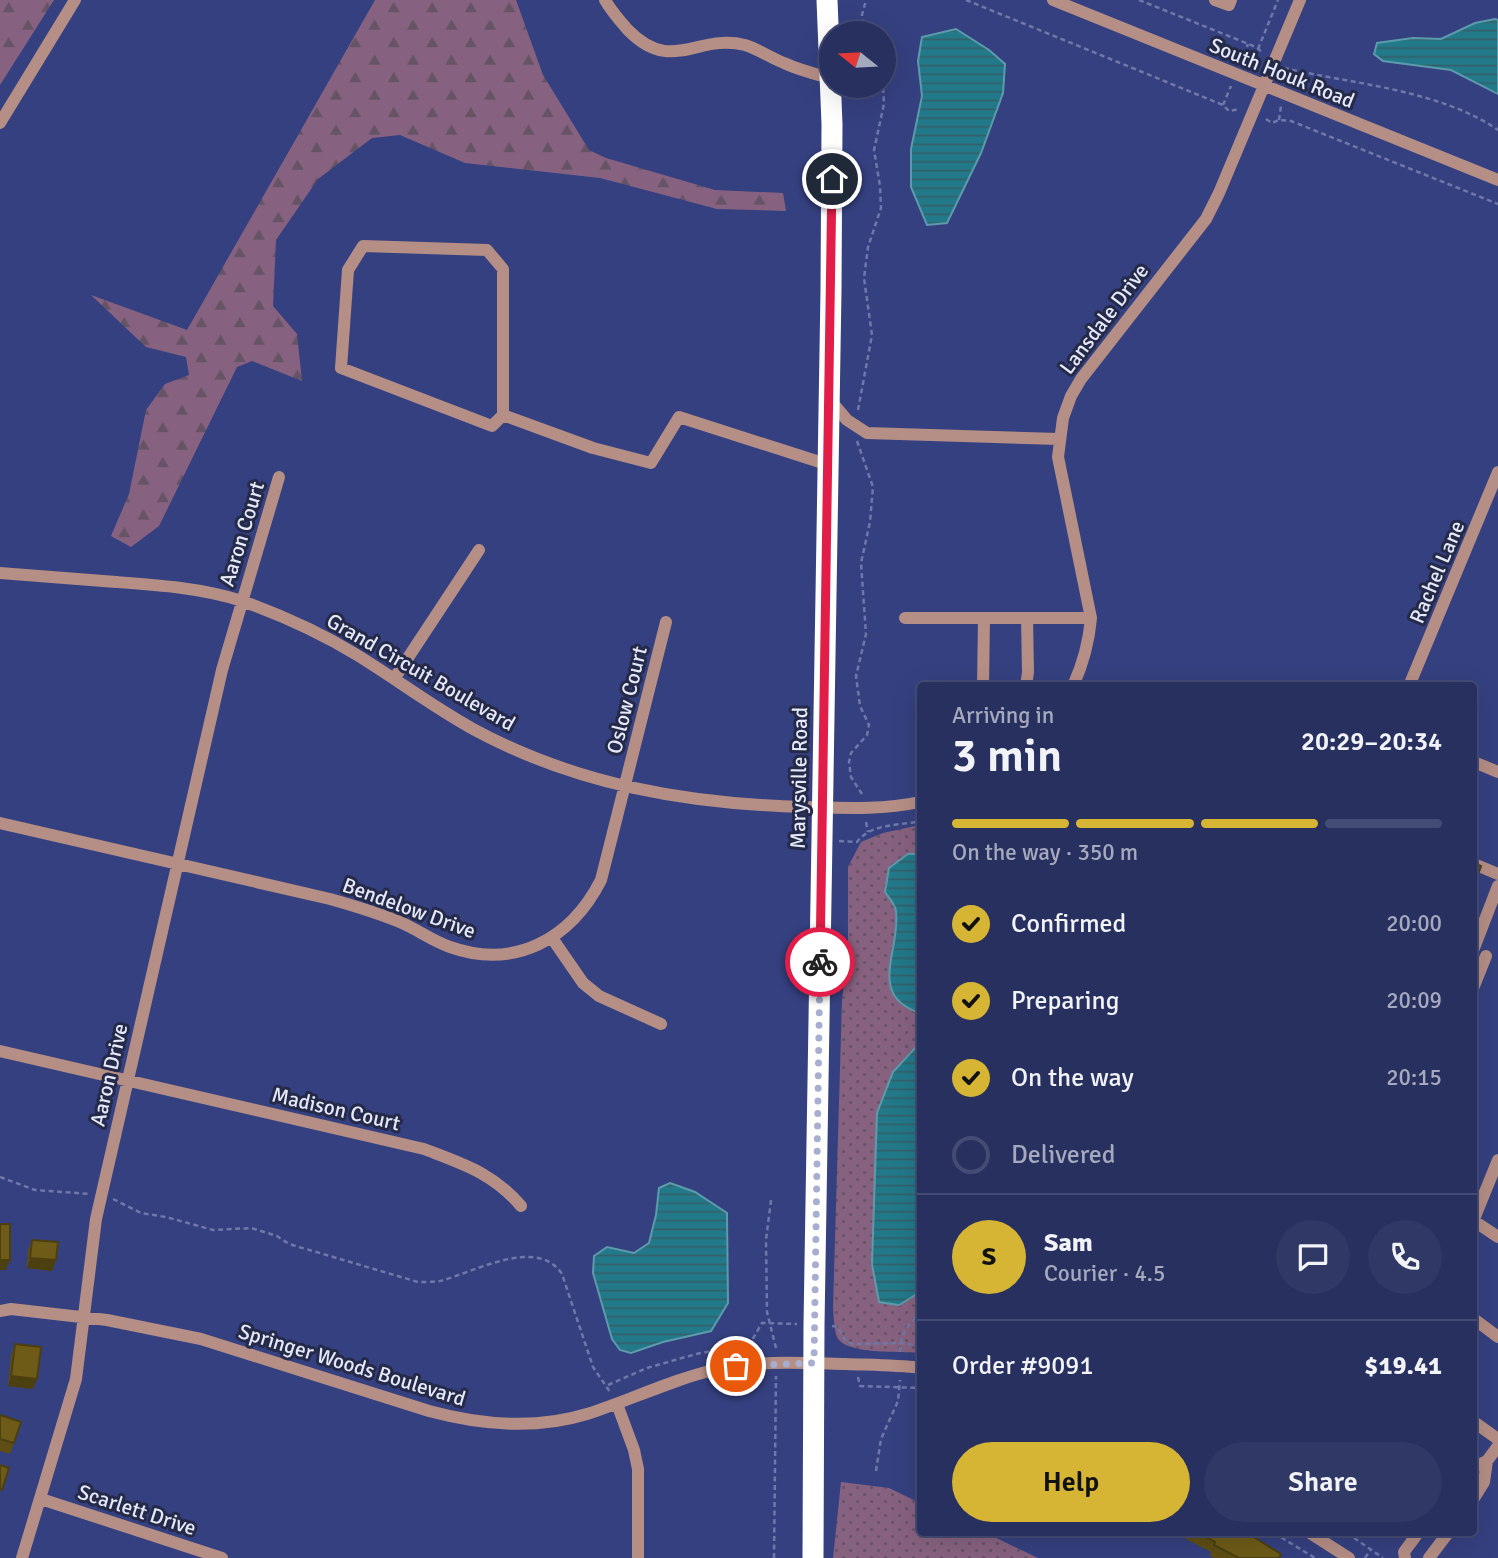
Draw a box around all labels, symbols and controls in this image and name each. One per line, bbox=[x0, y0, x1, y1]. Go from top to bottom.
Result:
north arrow bbox=[819, 21, 896, 98]
map controls bbox=[819, 21, 896, 98]
street label: South Houk Road bbox=[1206, 32, 1358, 114]
pin bbox=[802, 149, 862, 209]
icon: home bbox=[813, 160, 851, 198]
street label: Lansdale Drive bbox=[1054, 259, 1154, 379]
street label: Aaron Court bbox=[214, 478, 270, 590]
street label: Rachel Lane bbox=[1404, 517, 1470, 627]
street label: Grand Circuit Boulevard bbox=[322, 607, 520, 737]
street label: Oslow Court bbox=[601, 644, 653, 756]
text: Arriving in bbox=[952, 701, 1054, 730]
street label: Marysville Road bbox=[785, 707, 813, 849]
text: 20:29–20:34 bbox=[1301, 726, 1442, 758]
text: 3 min bbox=[952, 728, 1062, 784]
text: On the way · 350 m bbox=[952, 838, 1138, 867]
street label: Bendelow Drive bbox=[339, 872, 479, 944]
icon: check bbox=[952, 905, 990, 943]
text: Confirmed bbox=[1011, 908, 1126, 940]
text: 20:00 bbox=[1386, 909, 1442, 938]
courier bbox=[785, 927, 855, 997]
icon: bike bbox=[801, 943, 839, 981]
icon: check bbox=[952, 982, 990, 1020]
text: Preparing bbox=[1011, 985, 1119, 1017]
text: 20:09 bbox=[1386, 986, 1442, 1015]
street label: Aaron Drive bbox=[85, 1021, 133, 1129]
icon: check bbox=[952, 1059, 990, 1097]
text: On the way bbox=[1011, 1062, 1134, 1094]
text: 20:15 bbox=[1386, 1063, 1442, 1092]
street label: Madison Court bbox=[269, 1082, 403, 1136]
text: Delivered bbox=[1011, 1139, 1116, 1171]
button: chat bbox=[1276, 1220, 1350, 1294]
button: phone bbox=[1368, 1220, 1442, 1294]
text: Sam bbox=[1044, 1227, 1093, 1259]
text: S bbox=[982, 1241, 996, 1273]
text: Courier · 4.5 bbox=[1044, 1259, 1165, 1288]
street label: Springer Woods Boulevard bbox=[235, 1318, 469, 1412]
pin bbox=[706, 1336, 766, 1396]
icon: bag bbox=[717, 1347, 755, 1385]
text: Order #9091 bbox=[952, 1350, 1093, 1382]
text: $19.41 bbox=[1364, 1350, 1442, 1382]
button: Help bbox=[952, 1442, 1190, 1522]
button: Share bbox=[1204, 1442, 1442, 1522]
street label: Scarlett Drive bbox=[75, 1479, 199, 1541]

